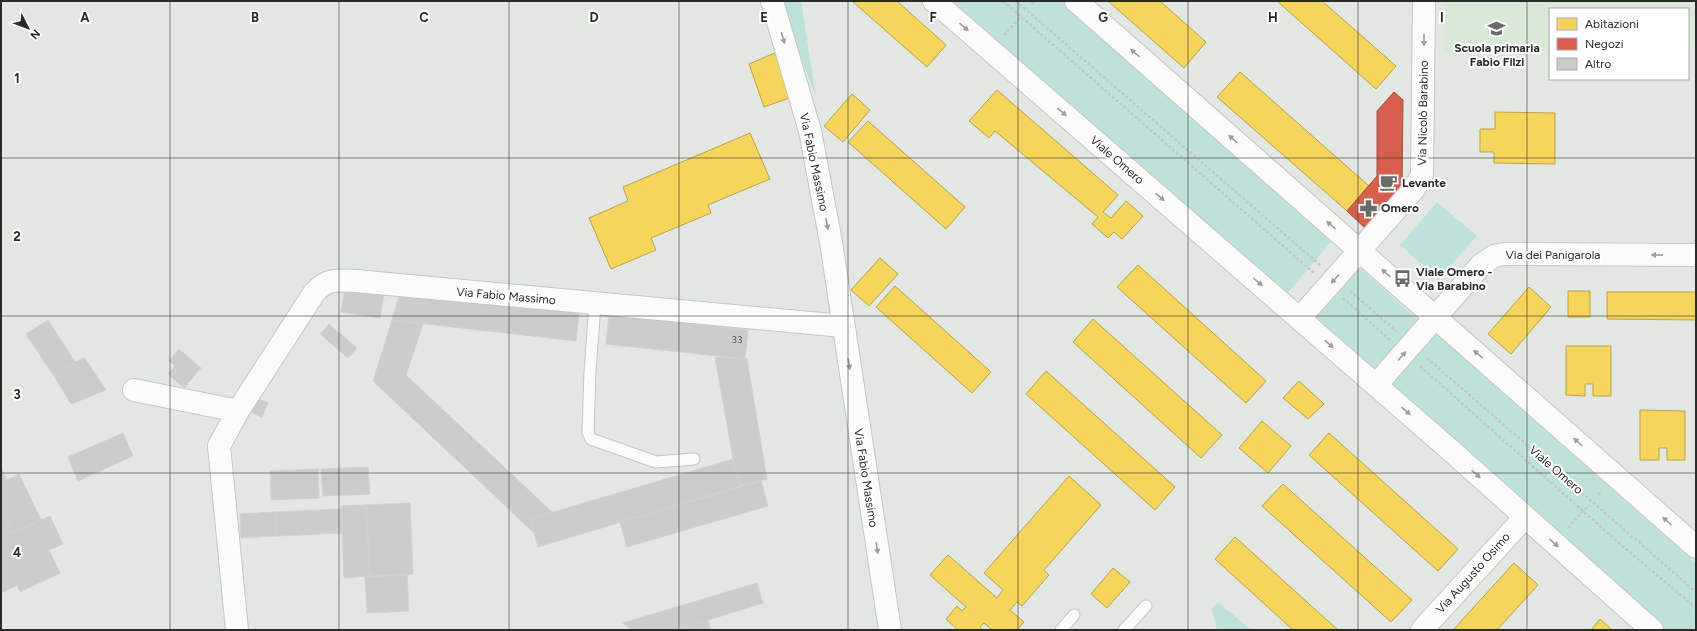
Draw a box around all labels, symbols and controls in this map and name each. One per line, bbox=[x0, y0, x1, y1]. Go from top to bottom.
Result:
north arrow bbox=[8, 8, 48, 48]
legend bbox=[1549, 8, 1689, 80]
text: A bbox=[80, 10, 90, 25]
text: B bbox=[251, 10, 259, 25]
text: C bbox=[419, 10, 429, 25]
text: D bbox=[589, 10, 599, 25]
text: E bbox=[760, 10, 768, 25]
text: F bbox=[929, 10, 937, 25]
text: G bbox=[1098, 10, 1108, 25]
text: H bbox=[1268, 10, 1278, 25]
text: I bbox=[1440, 10, 1444, 25]
text: Abitazioni bbox=[1585, 17, 1639, 31]
school or university icon: Scuola primaria Fabio Filzi bbox=[1487, 19, 1507, 39]
one-way arrow bbox=[958, 22, 969, 31]
text: N bbox=[27, 27, 43, 42]
one-way arrow bbox=[780, 33, 786, 45]
one-way arrow bbox=[1421, 34, 1427, 47]
text: Negozi bbox=[1585, 37, 1624, 51]
place label: Scuola primaria Fabio Filzi bbox=[1454, 41, 1540, 69]
one-way arrow bbox=[1130, 49, 1141, 58]
text: Altro bbox=[1585, 57, 1611, 71]
street label: Via Nicolò Barabino bbox=[1415, 60, 1431, 166]
text: 1 bbox=[14, 71, 20, 86]
one-way arrow bbox=[1057, 107, 1066, 116]
street label: Via Fabio Massimo bbox=[797, 112, 831, 212]
street label: Viale Omero bbox=[1087, 133, 1147, 187]
one-way arrow bbox=[1228, 134, 1238, 144]
cafe icon: Levante bbox=[1379, 173, 1399, 193]
place label: Levante bbox=[1402, 176, 1446, 190]
one-way arrow bbox=[1155, 193, 1165, 202]
pharmacy icon: Omero bbox=[1358, 198, 1378, 218]
place label: Omero bbox=[1381, 201, 1419, 215]
one-way arrow bbox=[825, 218, 831, 230]
one-way arrow bbox=[1326, 220, 1336, 229]
text: 2 bbox=[13, 229, 21, 244]
street label: Via dei Panigarola bbox=[1506, 248, 1600, 262]
one-way arrow bbox=[1650, 252, 1663, 258]
place label: Viale Omero - Via Barabino bbox=[1416, 265, 1493, 293]
one-way arrow bbox=[1380, 268, 1391, 277]
bus stop icon: Viale Omero - Via Barabino bbox=[1393, 269, 1413, 289]
one-way arrow bbox=[1330, 274, 1339, 285]
one-way arrow bbox=[1253, 278, 1264, 287]
street label: Via Fabio Massimo bbox=[456, 285, 556, 307]
house number: 33 bbox=[732, 333, 742, 346]
one-way arrow bbox=[1324, 340, 1335, 349]
one-way arrow bbox=[1473, 349, 1483, 358]
one-way arrow bbox=[1397, 351, 1407, 361]
one-way arrow bbox=[846, 358, 852, 371]
text: 3 bbox=[13, 387, 21, 402]
one-way arrow bbox=[1401, 406, 1410, 415]
street label: Via Fabio Massimo bbox=[851, 428, 881, 528]
one-way arrow bbox=[1573, 437, 1583, 447]
street label: Viale Omero bbox=[1526, 443, 1586, 497]
one-way arrow bbox=[1471, 469, 1482, 478]
one-way arrow bbox=[1662, 516, 1672, 526]
street label: Via Augusto Osimo bbox=[1433, 530, 1513, 616]
one-way arrow bbox=[1549, 538, 1559, 547]
one-way arrow bbox=[874, 542, 880, 554]
text: 4 bbox=[13, 545, 21, 560]

